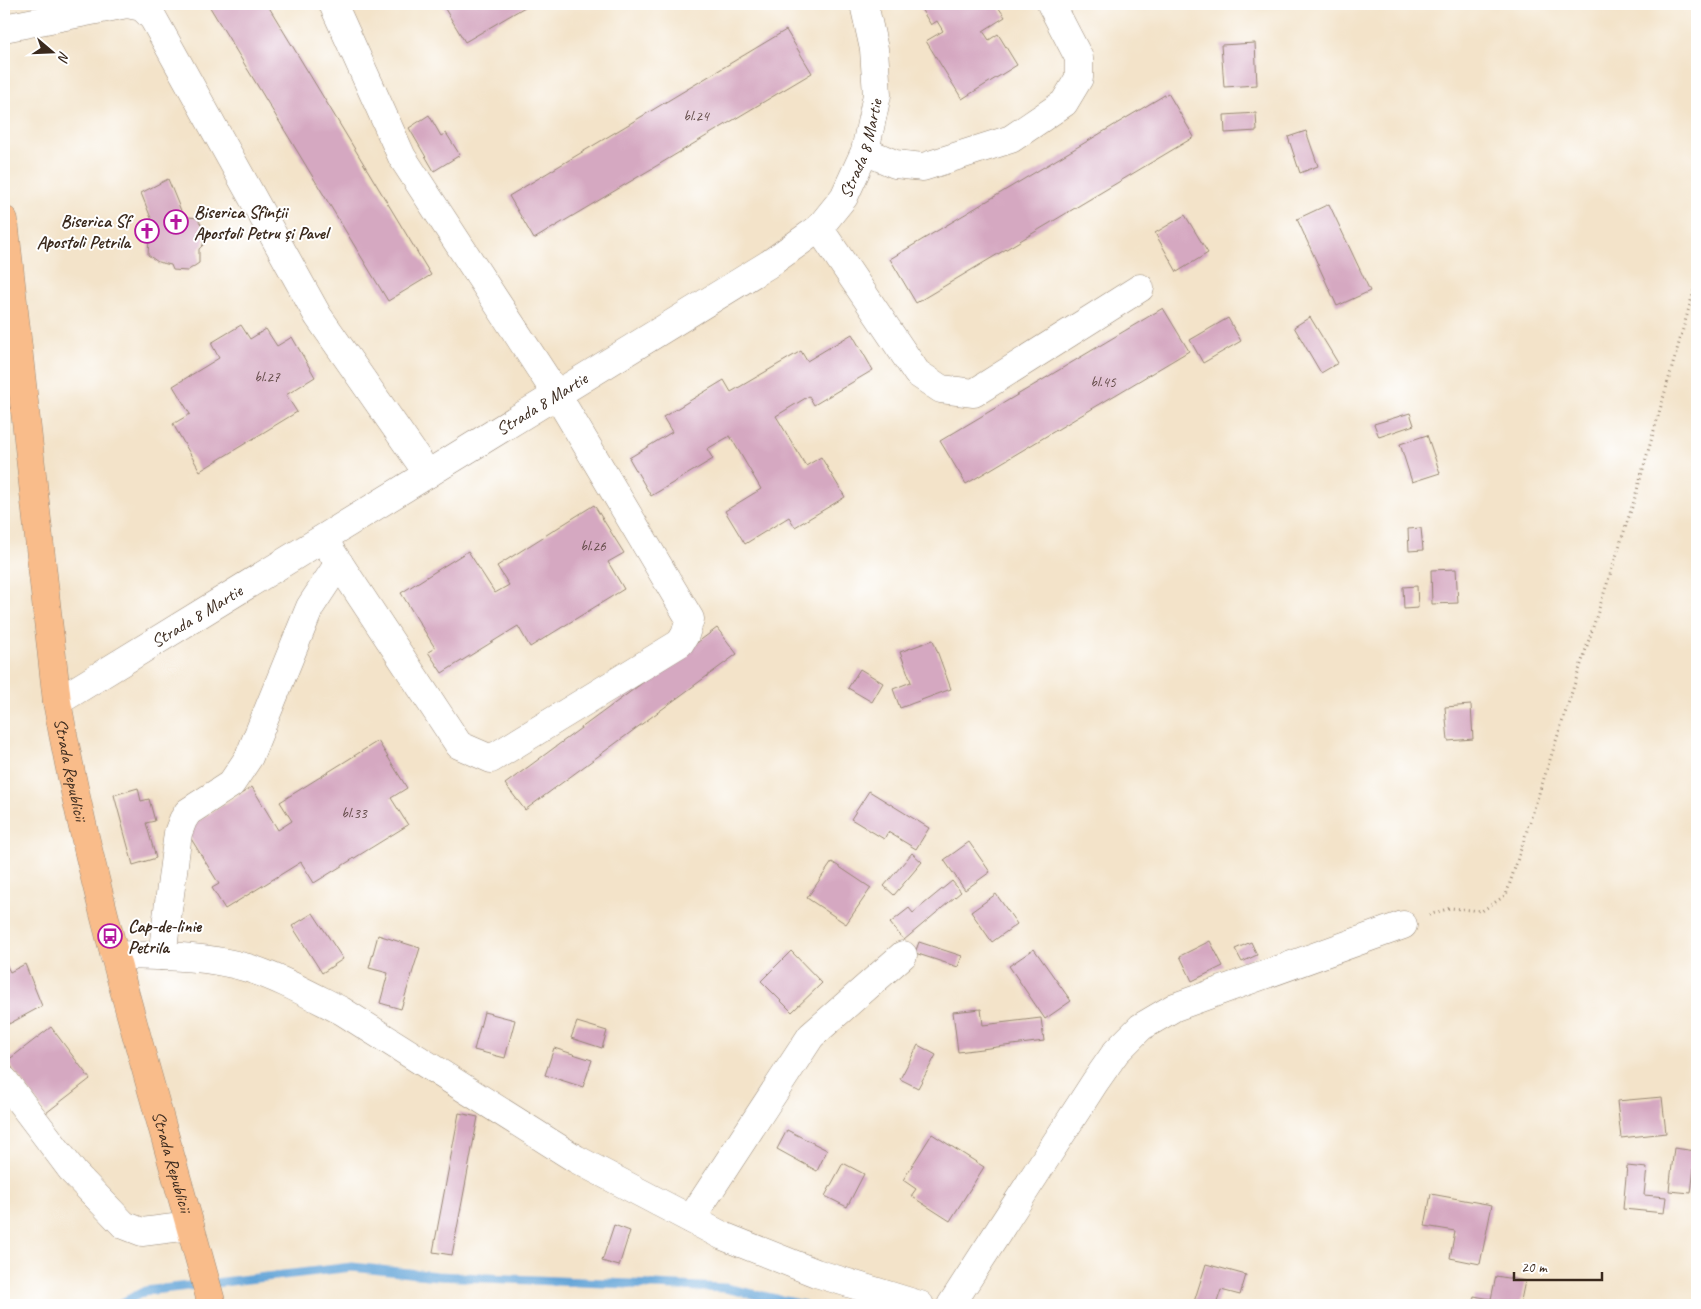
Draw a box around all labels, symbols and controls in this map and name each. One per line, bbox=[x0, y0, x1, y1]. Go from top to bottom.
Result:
north arrow bbox=[28, 28, 78, 78]
text: N bbox=[54, 49, 73, 65]
street label: Strada 8 Martie bbox=[834, 96, 887, 201]
house number: bl.24 bbox=[683, 107, 710, 126]
place label: Biserica Sfinții Apostoli Petru și Pavel bbox=[194, 201, 332, 244]
church icon: Biserica Sfinții Apostoli Petru și Pavel bbox=[163, 209, 189, 235]
place label: Biserica Sf Apostoli Petrila bbox=[37, 210, 135, 253]
church icon: Biserica Sf Apostoli Petrila bbox=[134, 218, 160, 244]
street label: Strada 8 Martie bbox=[492, 367, 592, 440]
house number: bl.27 bbox=[254, 368, 281, 387]
house number: bl.45 bbox=[1090, 373, 1117, 392]
house number: bl.26 bbox=[580, 537, 607, 556]
street label: Strada 8 Martie bbox=[147, 579, 247, 652]
street label: Strada Republicii bbox=[49, 717, 93, 826]
house number: bl.33 bbox=[341, 804, 368, 823]
place label: Cap-de-linie Petrila bbox=[128, 915, 203, 958]
bus stop icon: Cap-de-linie Petrila bbox=[97, 923, 123, 949]
street label: Strada Republicii bbox=[147, 1109, 198, 1217]
scale bar bbox=[1514, 1249, 1601, 1281]
text: 20 m bbox=[1521, 1258, 1548, 1277]

